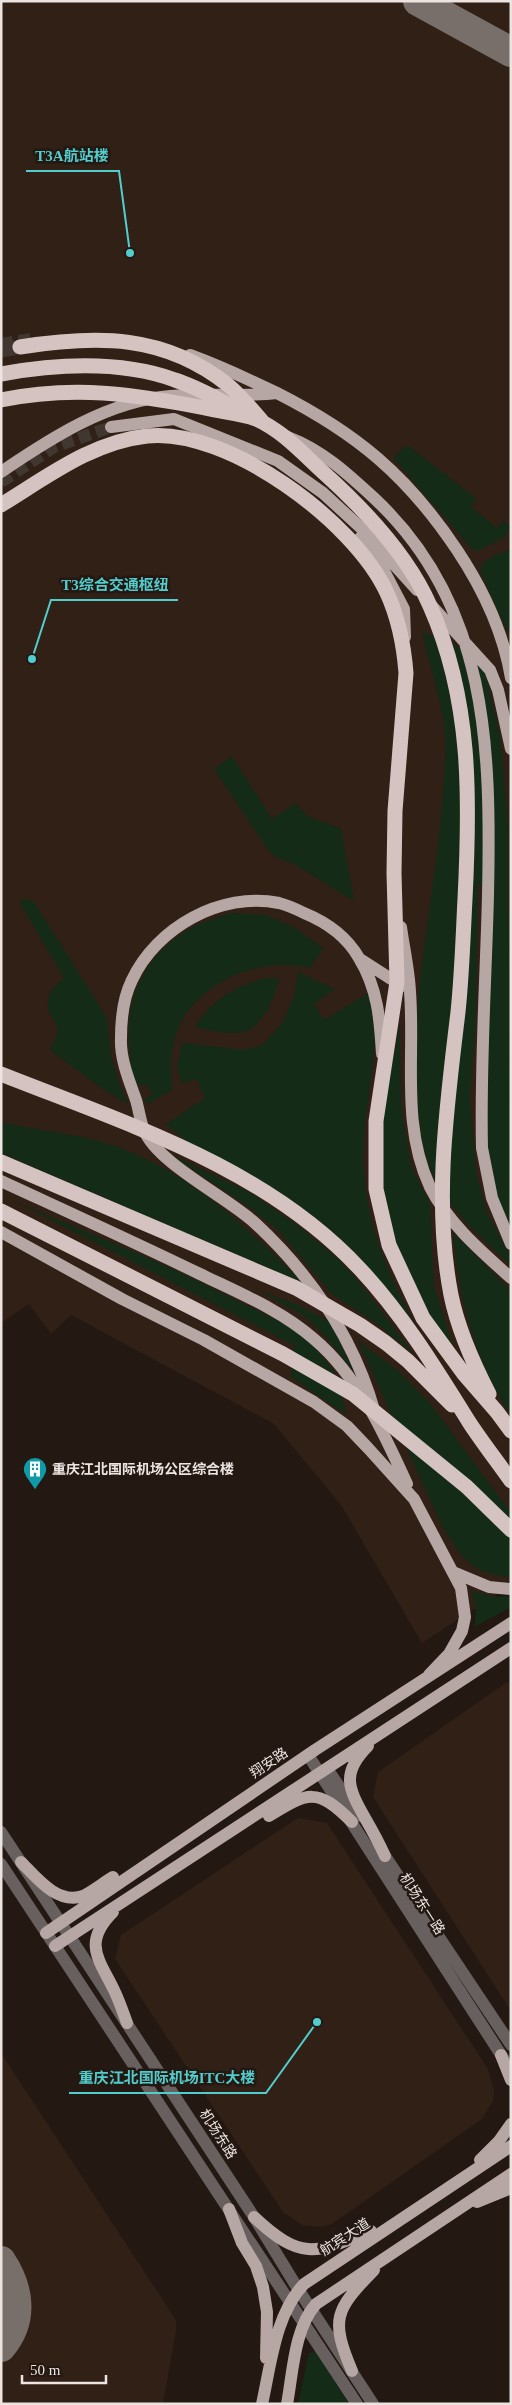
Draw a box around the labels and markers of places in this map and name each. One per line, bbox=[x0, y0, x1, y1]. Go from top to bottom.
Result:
callout: T3A航站楼 bbox=[26, 141, 119, 171]
callout: T3综合交通枢纽 bbox=[51, 570, 178, 600]
building icon: 重庆江北国际机场公区综合楼 bbox=[22, 1456, 48, 1490]
place label: 重庆江北国际机场公区综合楼 bbox=[52, 1461, 234, 1477]
callout: 重庆江北国际机场ITC大楼 bbox=[69, 2063, 266, 2093]

